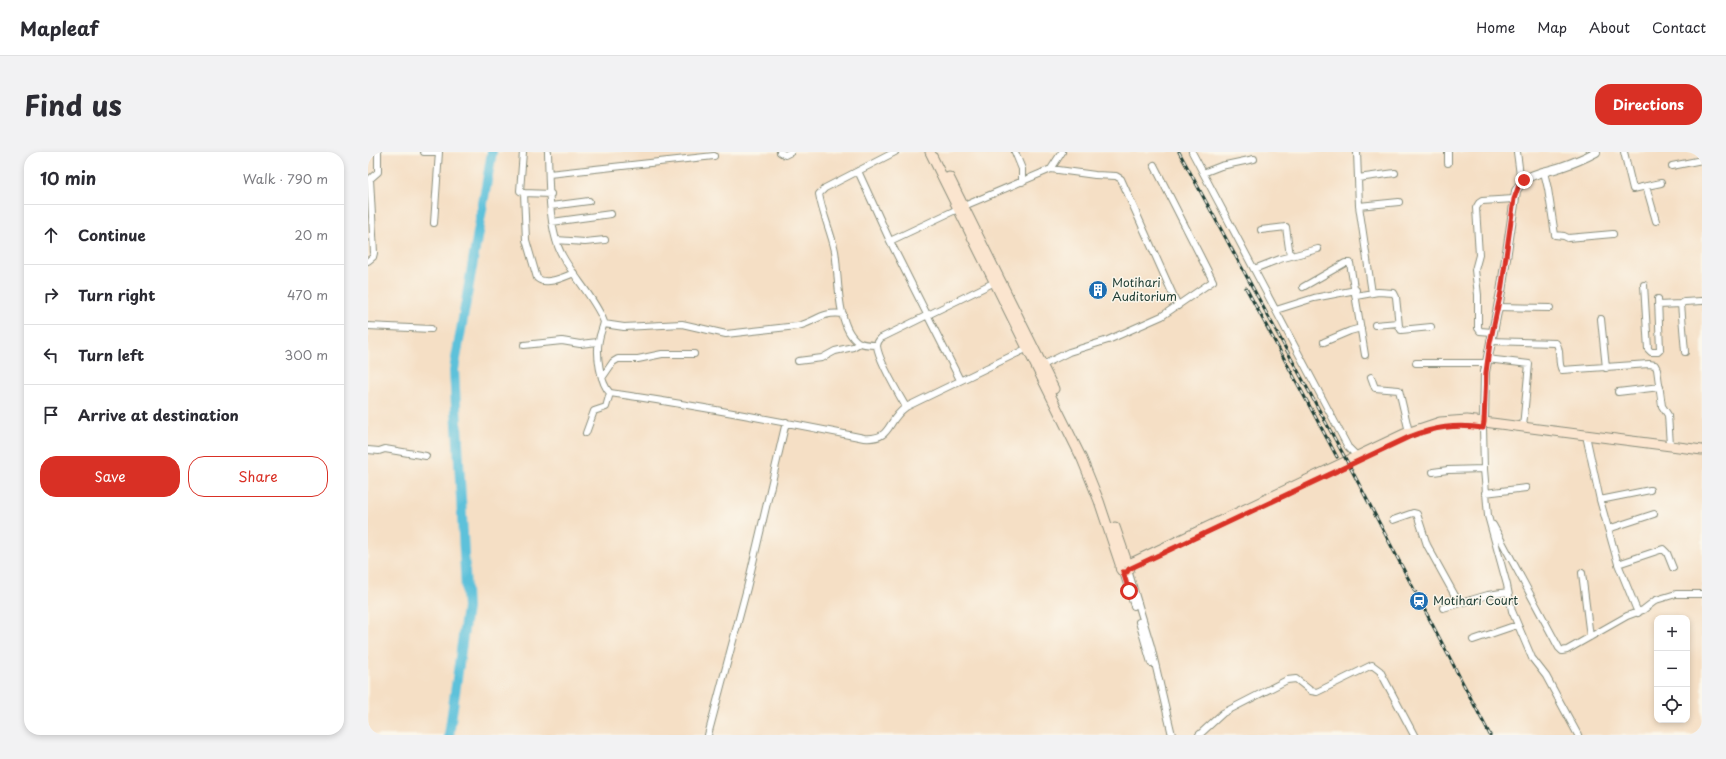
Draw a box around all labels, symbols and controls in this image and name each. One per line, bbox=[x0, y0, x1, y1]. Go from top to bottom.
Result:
text: Mapleaf bbox=[20, 14, 98, 42]
text: Home bbox=[1476, 17, 1515, 38]
text: Map bbox=[1537, 17, 1567, 38]
text: About bbox=[1589, 17, 1630, 38]
text: Contact bbox=[1652, 17, 1706, 38]
text: Find us bbox=[24, 83, 122, 126]
button: Directions bbox=[1595, 84, 1702, 125]
text: 10 min bbox=[40, 165, 96, 191]
text: Walk · 790 m bbox=[243, 169, 328, 188]
route end bbox=[1515, 171, 1533, 189]
text: Continue bbox=[78, 223, 146, 246]
icon: ahead bbox=[40, 224, 62, 246]
text: 20 m bbox=[294, 225, 328, 244]
place label: Motihari Auditorium bbox=[1112, 273, 1177, 305]
building icon: Motihari Auditorium bbox=[1087, 279, 1109, 301]
text: Turn right bbox=[78, 283, 155, 306]
icon: right bbox=[40, 284, 62, 306]
text: 470 m bbox=[287, 285, 328, 304]
text: Turn left bbox=[78, 343, 144, 366]
icon: left bbox=[40, 344, 62, 366]
text: 300 m bbox=[284, 345, 328, 364]
text: Arrive at destination bbox=[78, 403, 239, 426]
icon: arrive bbox=[40, 404, 62, 426]
button: Save bbox=[40, 456, 180, 497]
button: Share bbox=[188, 456, 328, 497]
route start bbox=[1120, 582, 1138, 600]
station icon: Motihari Court bbox=[1408, 590, 1430, 612]
place label: Motihari Court bbox=[1433, 591, 1518, 609]
map controls bbox=[1654, 615, 1690, 723]
button: + bbox=[1654, 615, 1690, 651]
button: − bbox=[1654, 651, 1690, 687]
button: locate bbox=[1654, 687, 1690, 723]

